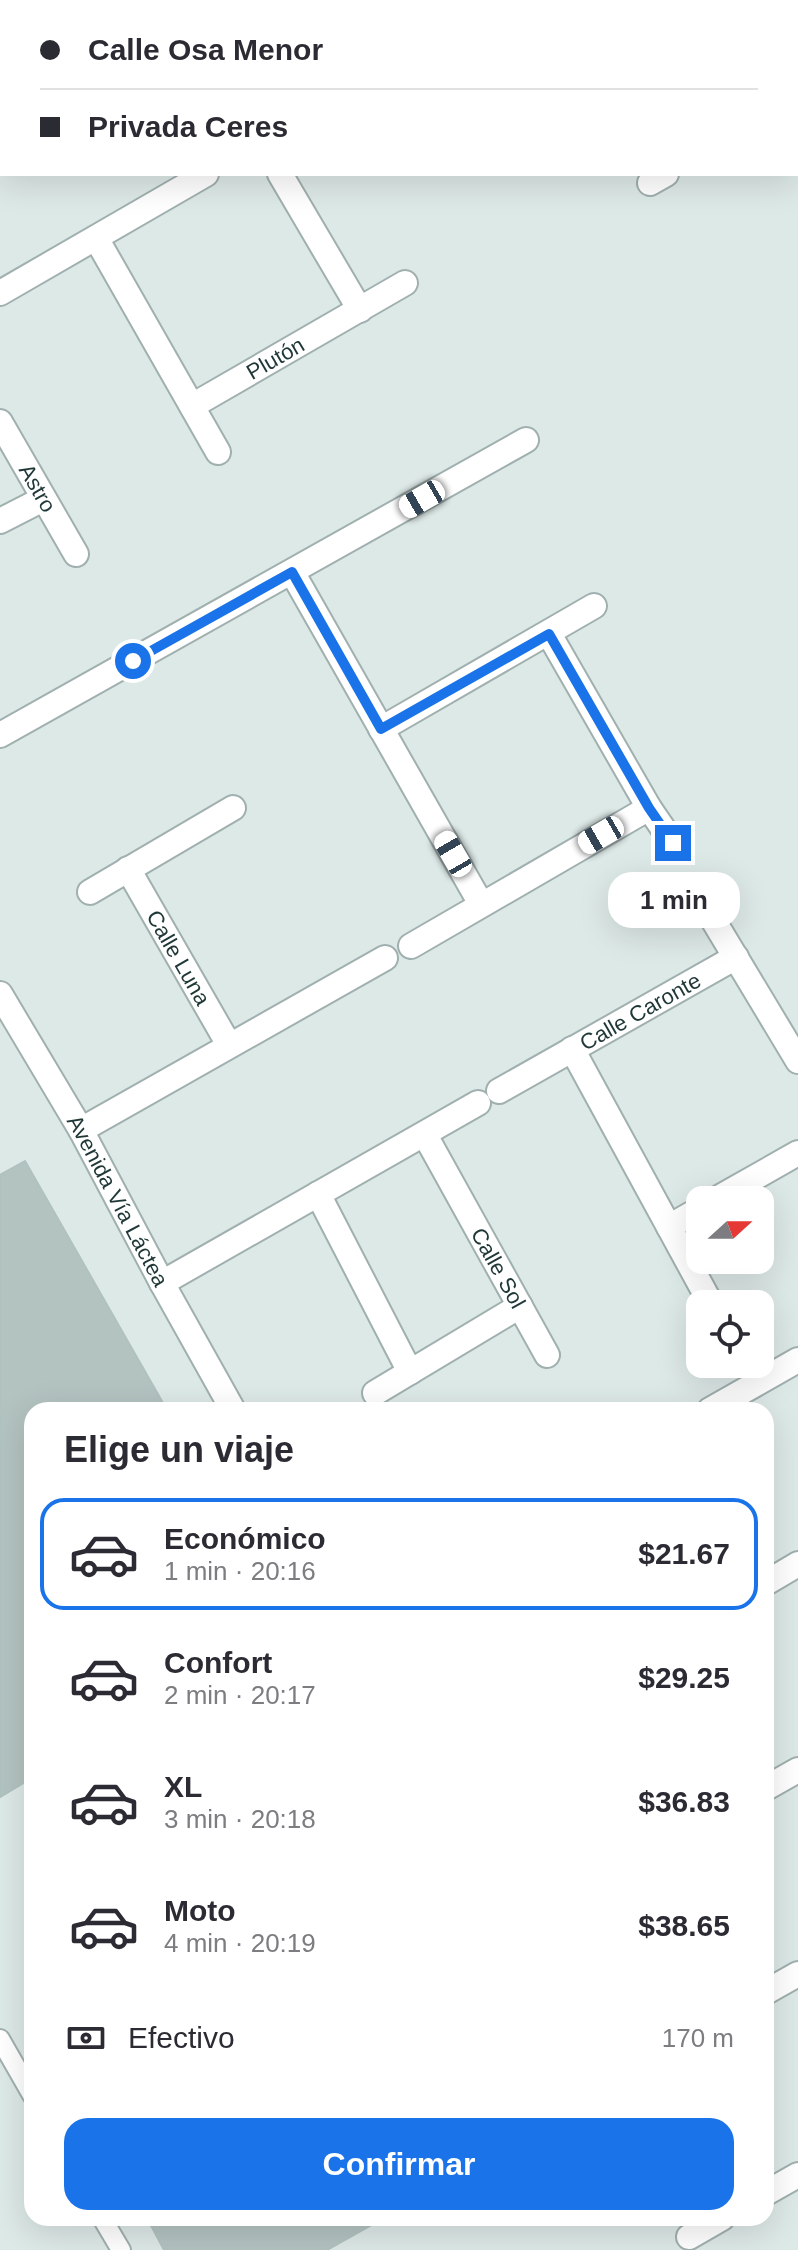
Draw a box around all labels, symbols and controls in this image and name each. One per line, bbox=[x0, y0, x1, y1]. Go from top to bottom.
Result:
text: Calle Osa Menor bbox=[88, 33, 323, 66]
text: Privada Ceres bbox=[88, 110, 288, 143]
street label: Plutón bbox=[242, 332, 308, 384]
street label: Astro bbox=[14, 459, 62, 516]
car bbox=[395, 477, 449, 521]
route start bbox=[115, 643, 151, 679]
car bbox=[574, 813, 628, 857]
route end bbox=[655, 825, 691, 861]
car bbox=[431, 827, 475, 881]
callout: 1 min bbox=[607, 871, 739, 927]
text: 1 min bbox=[640, 885, 708, 915]
street label: Calle Luna bbox=[142, 906, 216, 1010]
street label: Calle Caronte bbox=[575, 967, 705, 1055]
street label: Avenida Vía Láctea bbox=[62, 1110, 174, 1291]
north arrow bbox=[686, 1186, 774, 1274]
map controls bbox=[686, 1186, 774, 1378]
street label: Calle Sol bbox=[466, 1223, 531, 1313]
button: locate bbox=[686, 1290, 774, 1378]
text: Elige un viaje bbox=[64, 1429, 294, 1470]
icon: car bbox=[68, 1518, 140, 1590]
text: Económico bbox=[164, 1522, 326, 1555]
text: $21.67 bbox=[638, 1537, 730, 1570]
text: 1 min · 20:16 bbox=[164, 1556, 316, 1586]
icon: car bbox=[68, 1642, 140, 1714]
text: Confort bbox=[164, 1646, 272, 1679]
text: $29.25 bbox=[638, 1661, 730, 1694]
text: 2 min · 20:17 bbox=[164, 1680, 316, 1710]
icon: car bbox=[68, 1766, 140, 1838]
text: XL bbox=[164, 1770, 202, 1803]
text: $36.83 bbox=[638, 1785, 730, 1818]
text: 3 min · 20:18 bbox=[164, 1804, 316, 1834]
icon: car bbox=[68, 1890, 140, 1962]
text: Moto bbox=[164, 1894, 236, 1927]
text: $38.65 bbox=[638, 1909, 730, 1942]
text: 4 min · 20:19 bbox=[164, 1928, 316, 1958]
icon: cash bbox=[64, 2016, 108, 2060]
text: Efectivo bbox=[128, 2021, 235, 2054]
text: 170 m bbox=[662, 2023, 734, 2053]
button: Confirmar bbox=[64, 2118, 734, 2210]

